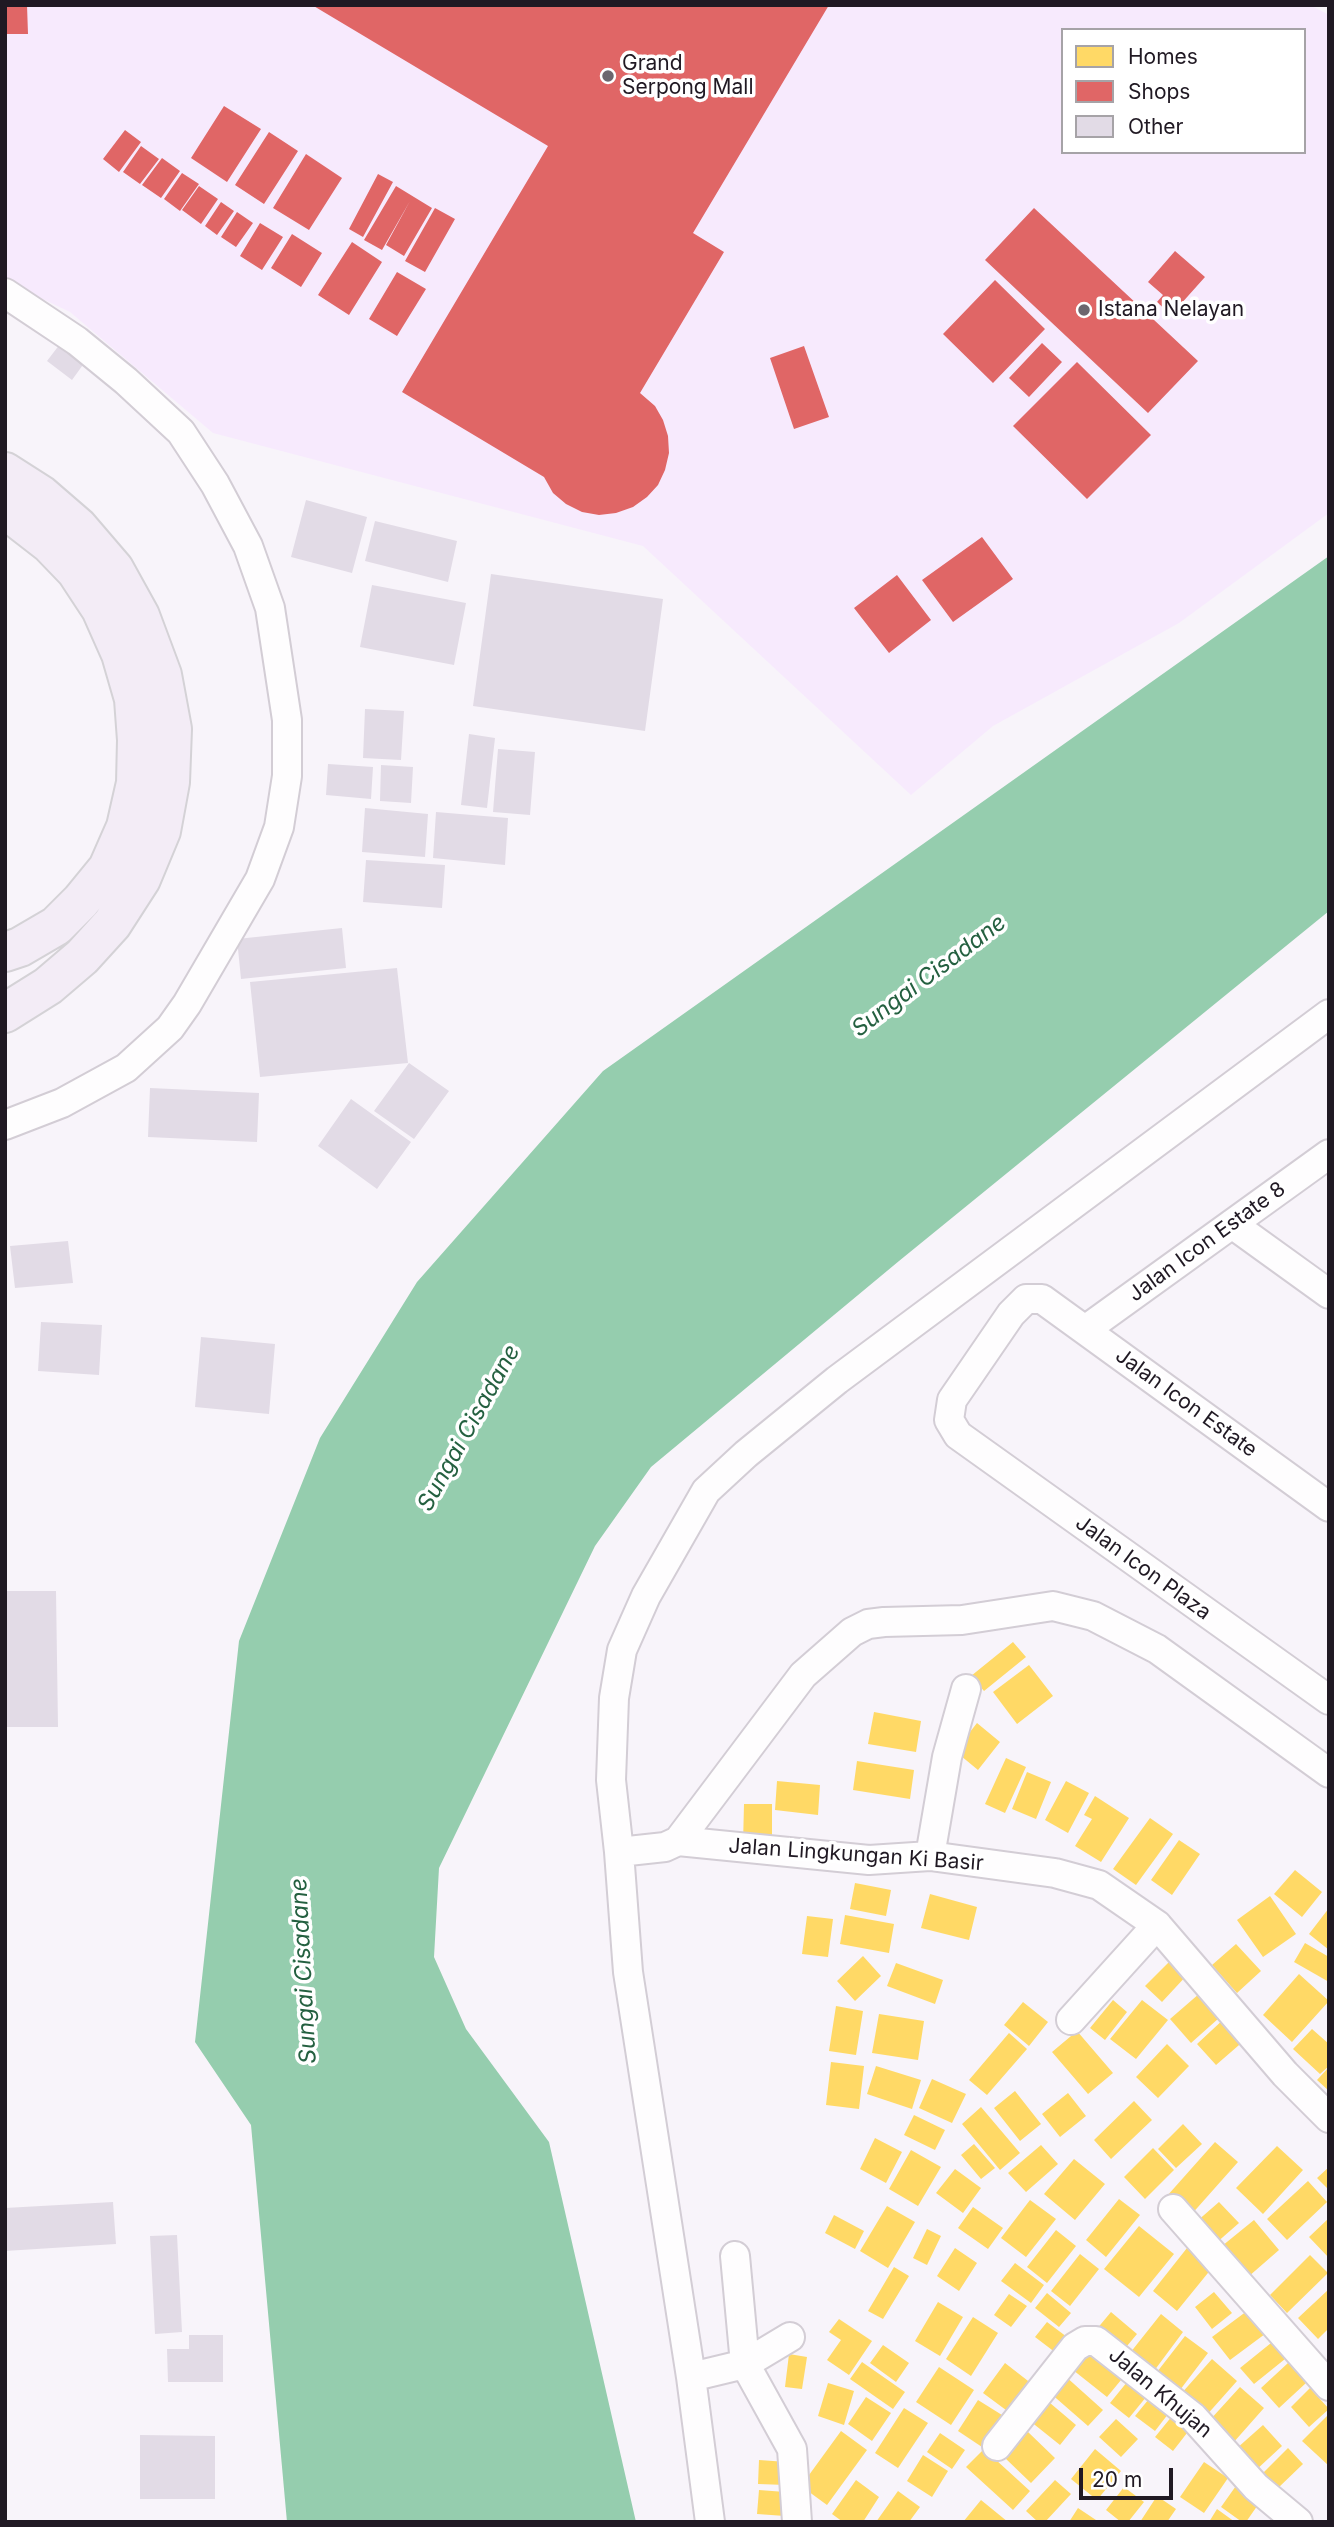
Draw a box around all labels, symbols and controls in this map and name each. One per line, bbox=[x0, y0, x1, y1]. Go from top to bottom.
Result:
legend bbox=[1061, 28, 1306, 154]
text: Homes bbox=[1128, 44, 1198, 69]
place label: Grand Serpong Mall bbox=[622, 51, 754, 101]
marker: Grand Serpong Mall bbox=[600, 68, 616, 84]
text: Shops bbox=[1128, 79, 1190, 104]
text: Other bbox=[1128, 114, 1184, 139]
place label: Istana Nelayan bbox=[1098, 297, 1244, 323]
marker: Istana Nelayan bbox=[1076, 302, 1092, 318]
water label: Sungai Cisadane bbox=[846, 909, 1012, 1043]
street label: Jalan Icon Estate 8 bbox=[1124, 1177, 1290, 1307]
water label: Sungai Cisadane bbox=[412, 1340, 526, 1516]
street label: Jalan Icon Estate bbox=[1110, 1343, 1262, 1463]
street label: Jalan Icon Plaza bbox=[1070, 1510, 1216, 1626]
street label: Jalan Lingkungan Ki Basir bbox=[728, 1834, 984, 1876]
water label: Sungai Cisadane bbox=[285, 1877, 323, 2065]
street label: Jalan Khujan bbox=[1103, 2342, 1217, 2444]
scale bar bbox=[1082, 2454, 1176, 2498]
text: 20 m bbox=[1092, 2467, 1142, 2492]

